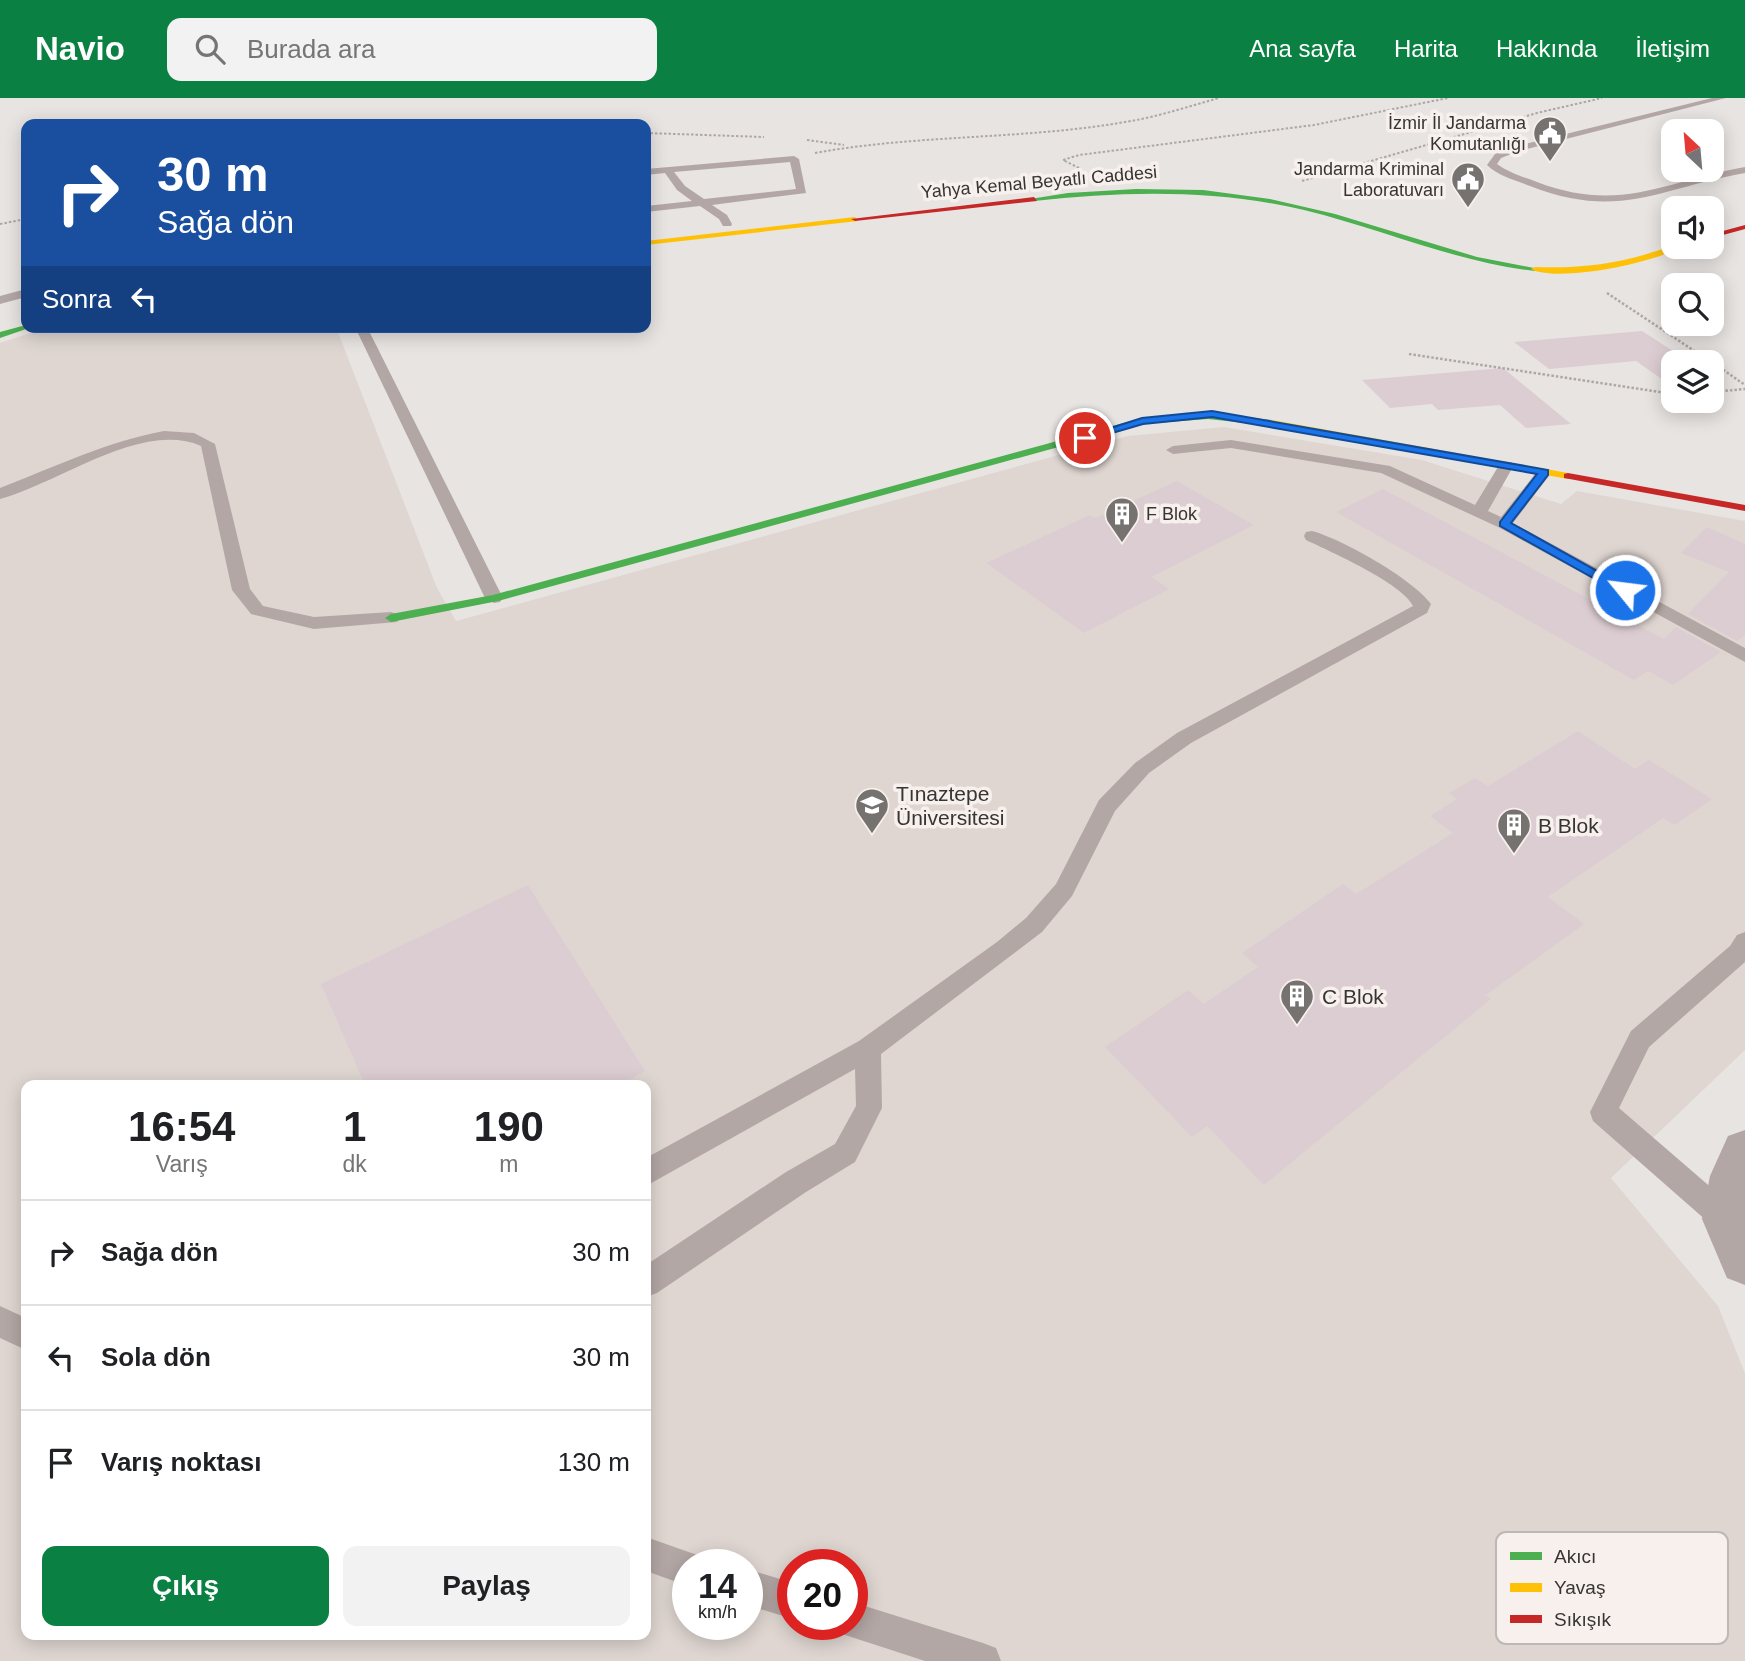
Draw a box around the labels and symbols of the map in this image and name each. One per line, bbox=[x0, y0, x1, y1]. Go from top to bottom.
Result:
place label: İzmir İl Jandarma Komutanlığı bbox=[1388, 113, 1527, 154]
public building icon: İzmir İl Jandarma Komutanlığı bbox=[1531, 114, 1569, 163]
north arrow bbox=[1661, 119, 1724, 182]
place label: Jandarma Kriminal Laboratuvarı bbox=[1294, 159, 1444, 200]
public building icon: Jandarma Kriminal Laboratuvarı bbox=[1449, 160, 1487, 209]
street label: Yahya Kemal Beyatlı Caddesi bbox=[920, 162, 1158, 202]
pin bbox=[1055, 408, 1115, 468]
building icon: F Blok bbox=[1103, 495, 1141, 544]
place label: F Blok bbox=[1146, 504, 1198, 524]
position arrow bbox=[1588, 553, 1662, 627]
place label: Tınaztepe Üniversitesi bbox=[896, 782, 1005, 829]
school or university icon: Tınaztepe Üniversitesi bbox=[853, 786, 891, 835]
building icon: B Blok bbox=[1495, 806, 1533, 855]
place label: B Blok bbox=[1538, 814, 1599, 837]
building icon: C Blok bbox=[1278, 977, 1316, 1026]
place label: C Blok bbox=[1322, 985, 1384, 1008]
legend bbox=[1496, 1532, 1728, 1644]
text: Akıcı bbox=[1554, 1546, 1596, 1567]
speed limit sign: 20 bbox=[777, 1549, 868, 1640]
text: Yavaş bbox=[1554, 1577, 1605, 1598]
text: Sıkışık bbox=[1554, 1609, 1612, 1630]

